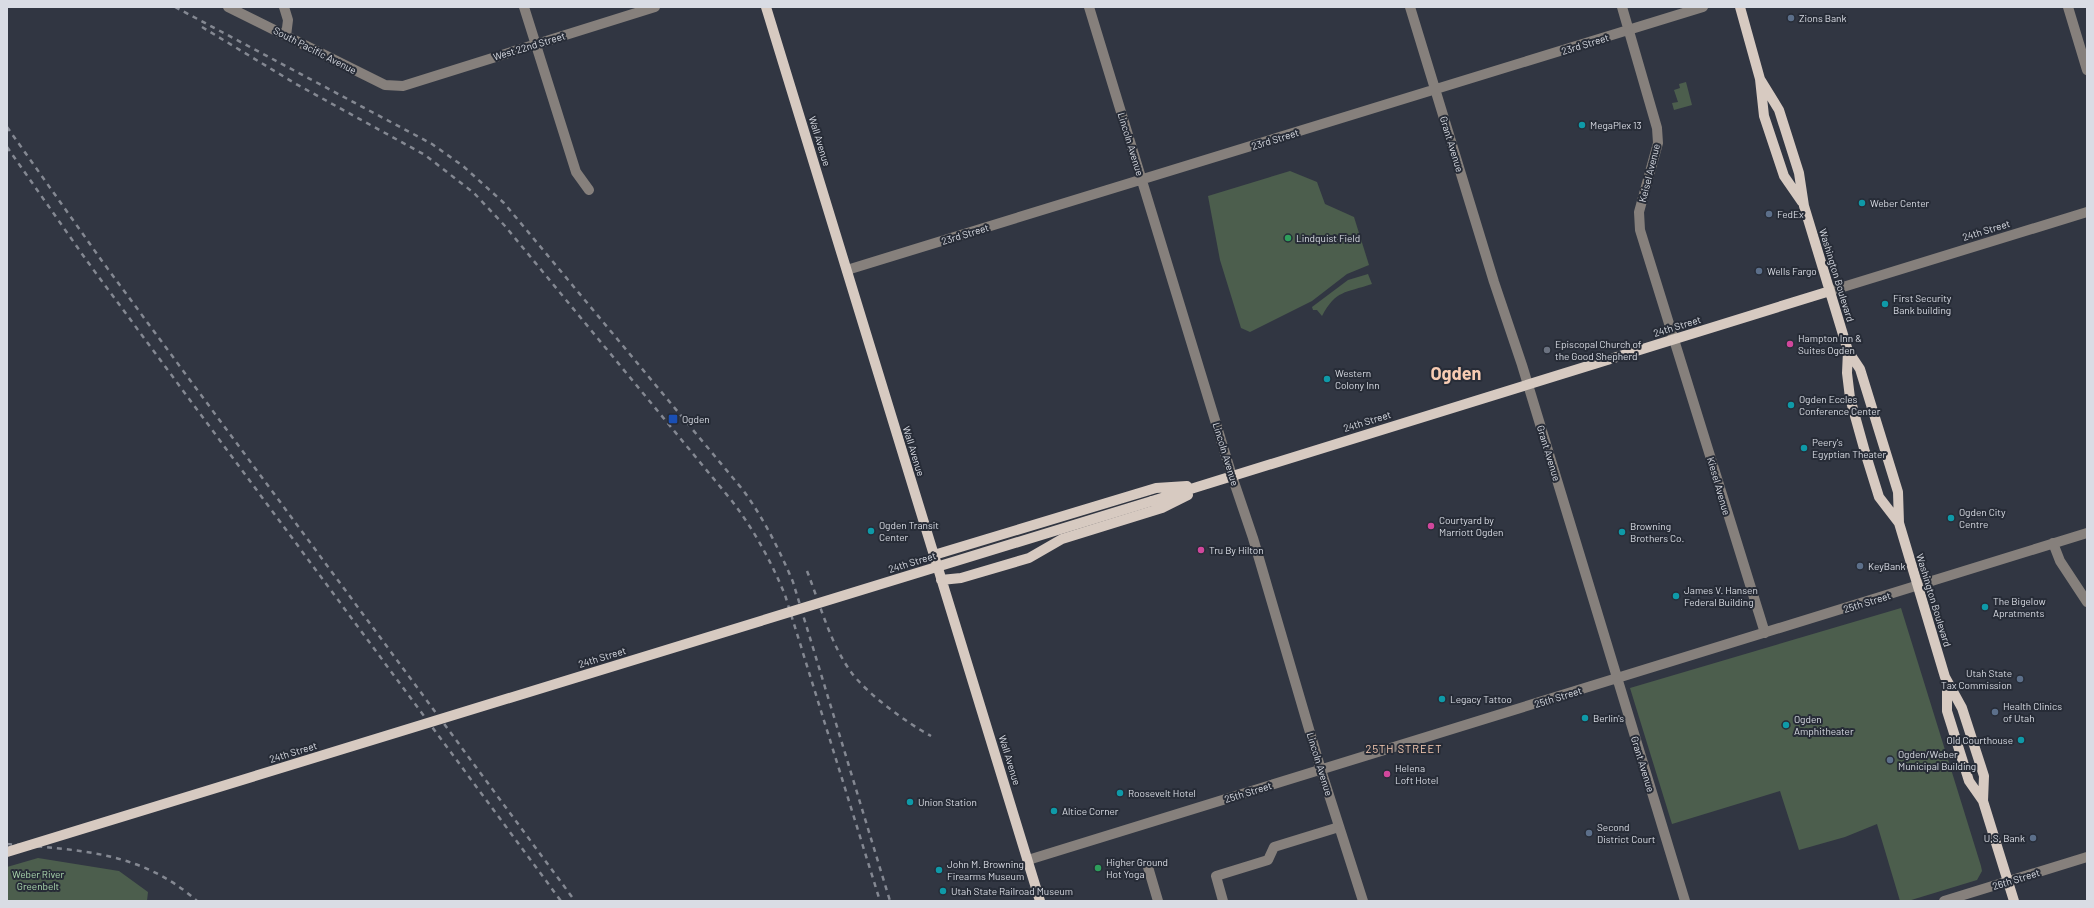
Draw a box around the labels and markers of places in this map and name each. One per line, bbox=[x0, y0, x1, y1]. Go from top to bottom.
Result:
place label: Zions Bank bbox=[1799, 12, 1846, 24]
marker: Zions Bank bbox=[1786, 13, 1796, 23]
place label: MegaPlex 13 bbox=[1590, 119, 1642, 131]
marker: MegaPlex 13 bbox=[1577, 120, 1587, 130]
place label: Weber Center bbox=[1870, 197, 1930, 209]
marker: Weber Center bbox=[1857, 198, 1867, 208]
place label: FedEx bbox=[1777, 208, 1804, 220]
marker: FedEx bbox=[1764, 209, 1774, 219]
place label: Lindquist Field bbox=[1296, 232, 1360, 244]
marker: Lindquist Field bbox=[1283, 233, 1293, 243]
place label: Wells Fargo bbox=[1767, 265, 1817, 277]
marker: Wells Fargo bbox=[1754, 266, 1764, 276]
place label: First Security Bank building bbox=[1893, 292, 1952, 316]
marker: First Security Bank building bbox=[1880, 299, 1890, 309]
place label: Hampton Inn & Suites Ogden bbox=[1798, 332, 1862, 356]
place label: Episcopal Church of the Good Shepherd bbox=[1555, 338, 1642, 362]
marker: Hampton Inn & Suites Ogden bbox=[1785, 339, 1795, 349]
marker: Episcopal Church of the Good Shepherd bbox=[1542, 345, 1552, 355]
place label: Western Colony Inn bbox=[1335, 367, 1380, 391]
marker: Western Colony Inn bbox=[1322, 374, 1332, 384]
place label: Ogden Eccles Conference Center bbox=[1799, 393, 1881, 417]
marker: Ogden Eccles Conference Center bbox=[1786, 400, 1796, 410]
marker: Ogden bbox=[667, 413, 679, 425]
place label: Ogden bbox=[682, 413, 710, 425]
place label: Peery's Egyptian Theater bbox=[1812, 436, 1886, 460]
marker: Peery's Egyptian Theater bbox=[1799, 443, 1809, 453]
place label: Ogden City Centre bbox=[1959, 506, 2006, 530]
marker: Ogden City Centre bbox=[1946, 513, 1956, 523]
place label: Courtyard by Marriott Ogden bbox=[1439, 514, 1503, 538]
place label: Ogden Transit Center bbox=[879, 519, 939, 543]
place label: Browning Brothers Co. bbox=[1630, 520, 1684, 544]
marker: Courtyard by Marriott Ogden bbox=[1426, 521, 1436, 531]
marker: Ogden Transit Center bbox=[866, 526, 876, 536]
marker: Browning Brothers Co. bbox=[1617, 527, 1627, 537]
place label: Tru By Hilton bbox=[1209, 544, 1264, 556]
marker: Tru By Hilton bbox=[1196, 545, 1206, 555]
place label: KeyBank bbox=[1868, 560, 1905, 572]
marker: KeyBank bbox=[1855, 561, 1865, 571]
place label: James V. Hansen Federal Building bbox=[1684, 584, 1758, 608]
marker: James V. Hansen Federal Building bbox=[1671, 591, 1681, 601]
place label: The Bigelow Apratments bbox=[1993, 595, 2046, 619]
marker: The Bigelow Apratments bbox=[1980, 602, 1990, 612]
place label: Utah State Tax Commission bbox=[1941, 667, 2012, 691]
marker: Utah State Tax Commission bbox=[2015, 674, 2025, 684]
place label: Legacy Tattoo bbox=[1450, 693, 1512, 705]
marker: Legacy Tattoo bbox=[1437, 694, 1447, 704]
place label: Health Clinics of Utah bbox=[2003, 700, 2062, 724]
marker: Health Clinics of Utah bbox=[1990, 707, 2000, 717]
place label: Berlin's bbox=[1593, 712, 1624, 724]
marker: Berlin's bbox=[1580, 713, 1590, 723]
place label: Ogden Amphitheater bbox=[1794, 713, 1854, 737]
marker: Ogden Amphitheater bbox=[1781, 720, 1791, 730]
place label: Old Courthouse bbox=[1946, 734, 2013, 746]
marker: Old Courthouse bbox=[2016, 735, 2026, 745]
place label: Ogden/Weber Municipal Building bbox=[1898, 748, 1976, 772]
marker: Ogden/Weber Municipal Building bbox=[1885, 755, 1895, 765]
place label: Helena Loft Hotel bbox=[1395, 762, 1438, 786]
marker: Helena Loft Hotel bbox=[1382, 769, 1392, 779]
place label: Roosevelt Hotel bbox=[1128, 787, 1196, 799]
marker: Roosevelt Hotel bbox=[1115, 788, 1125, 798]
place label: Union Station bbox=[918, 796, 977, 808]
marker: Union Station bbox=[905, 797, 915, 807]
place label: Altice Corner bbox=[1062, 805, 1119, 817]
marker: Altice Corner bbox=[1049, 806, 1059, 816]
place label: Second District Court bbox=[1597, 821, 1656, 845]
marker: Second District Court bbox=[1584, 828, 1594, 838]
place label: U.S. Bank bbox=[1984, 832, 2025, 844]
marker: U.S. Bank bbox=[2028, 833, 2038, 843]
place label: Higher Ground Hot Yoga bbox=[1106, 856, 1168, 880]
place label: John M. Browning Firearms Museum bbox=[947, 858, 1024, 882]
marker: Higher Ground Hot Yoga bbox=[1093, 863, 1103, 873]
marker: John M. Browning Firearms Museum bbox=[934, 865, 944, 875]
place label: Utah State Railroad Museum bbox=[951, 885, 1073, 897]
marker: Utah State Railroad Museum bbox=[938, 886, 948, 896]

